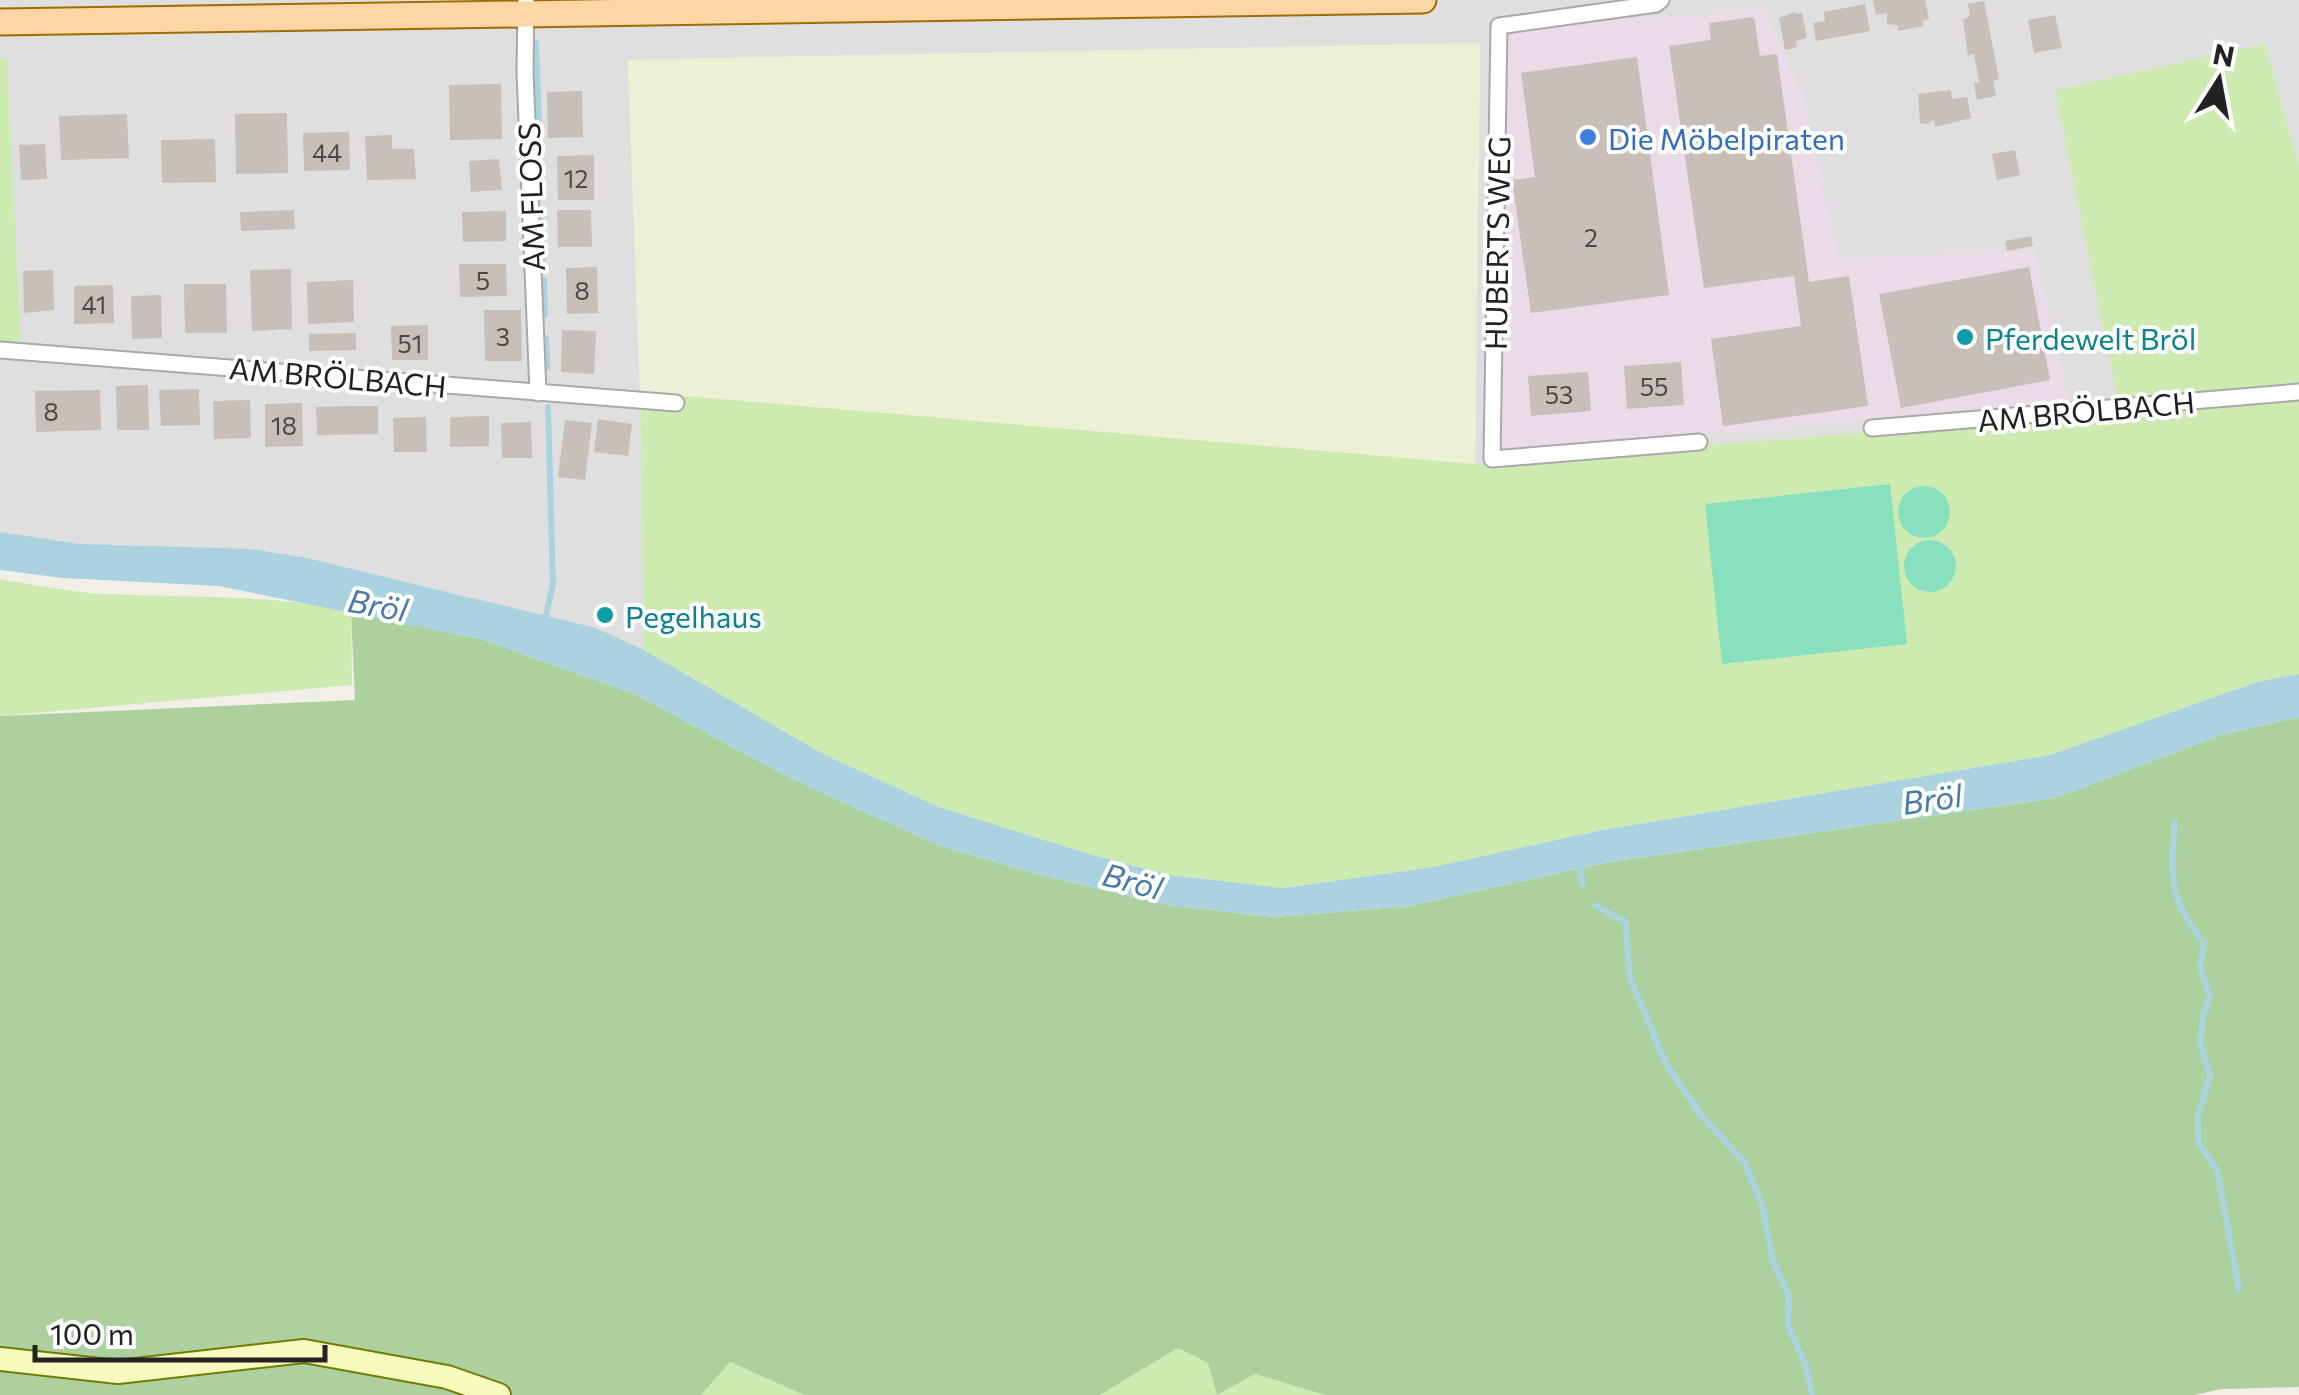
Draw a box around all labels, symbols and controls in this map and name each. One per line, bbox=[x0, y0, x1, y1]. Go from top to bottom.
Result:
north arrow bbox=[2169, 30, 2269, 130]
text: N bbox=[2210, 36, 2238, 73]
place label: Die Möbelpiraten bbox=[1608, 119, 1845, 156]
street label: AM FLOSS bbox=[509, 122, 551, 272]
marker: Die Möbelpiraten bbox=[1577, 126, 1599, 148]
street label: HUBERTS WEG bbox=[1476, 136, 1516, 350]
house number: 44 bbox=[312, 137, 342, 167]
house number: 12 bbox=[564, 163, 588, 193]
house number: 2 bbox=[1584, 222, 1598, 252]
house number: 5 bbox=[476, 265, 490, 295]
house number: 8 bbox=[574, 275, 590, 305]
house number: 41 bbox=[82, 289, 106, 319]
place label: Pferdewelt Bröl bbox=[1985, 319, 2196, 356]
house number: 3 bbox=[496, 321, 510, 351]
marker: Pferdewelt Bröl bbox=[1954, 326, 1976, 348]
house number: 51 bbox=[397, 328, 423, 358]
street label: AM BRÖLBACH bbox=[228, 348, 448, 404]
house number: 55 bbox=[1640, 371, 1668, 401]
house number: 53 bbox=[1545, 379, 1573, 409]
street label: AM BRÖLBACH bbox=[1976, 382, 2196, 438]
house number: 8 bbox=[43, 396, 59, 426]
house number: 18 bbox=[271, 410, 297, 440]
water label: Bröl bbox=[345, 579, 412, 629]
place label: Pegelhaus bbox=[625, 597, 762, 634]
marker: Pegelhaus bbox=[594, 604, 616, 626]
water label: Bröl bbox=[1899, 774, 1965, 822]
water label: Bröl bbox=[1099, 853, 1168, 907]
scale bar bbox=[35, 1300, 325, 1362]
text: 100 m bbox=[50, 1314, 134, 1351]

